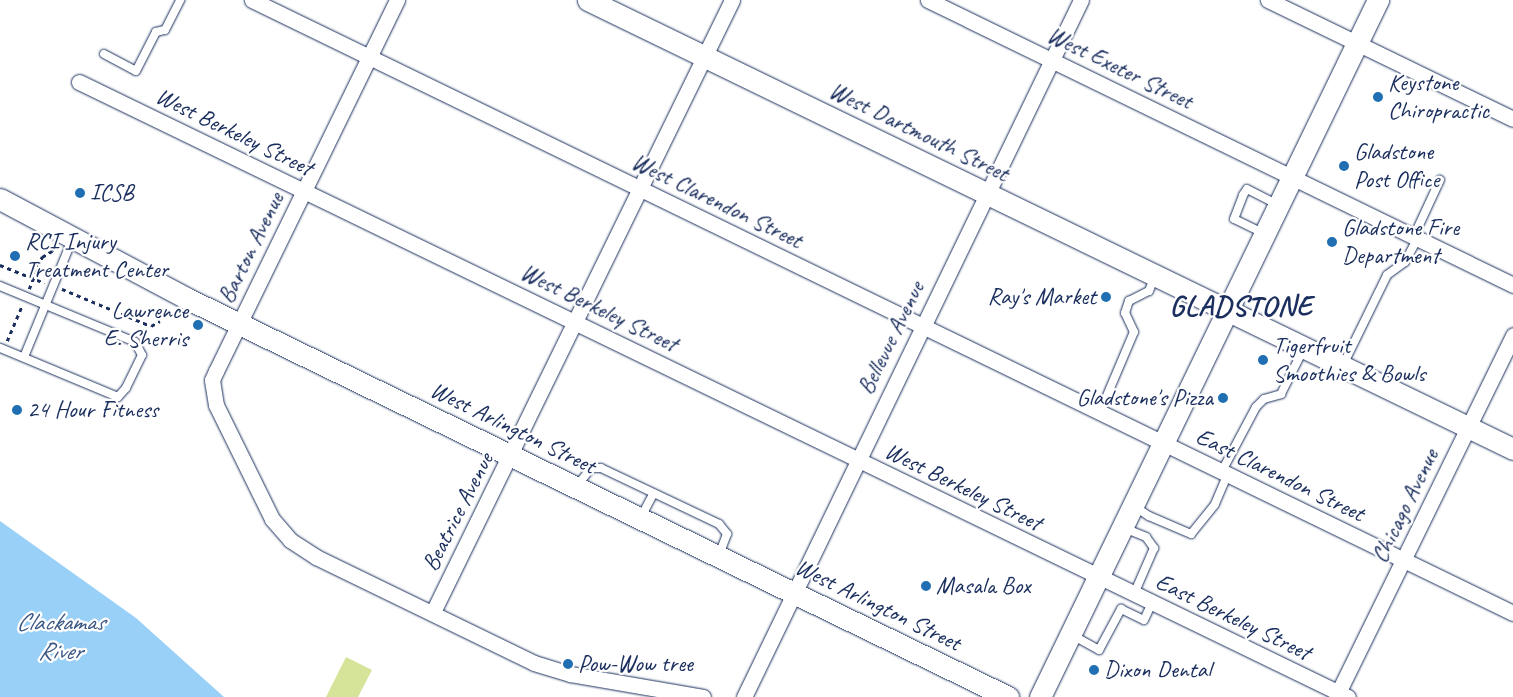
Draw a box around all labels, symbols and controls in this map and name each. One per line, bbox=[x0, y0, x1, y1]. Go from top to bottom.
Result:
street label: West Exeter Street bbox=[1042, 20, 1198, 116]
place label: Keystone Chiropractic bbox=[1388, 69, 1489, 125]
street label: West Dartmouth Street bbox=[825, 76, 1013, 188]
street label: West Berkeley Street bbox=[151, 82, 317, 182]
marker: Keystone Chiropractic bbox=[1372, 91, 1384, 103]
place label: Gladstone Post Office bbox=[1354, 138, 1439, 194]
street label: West Clarendon Street bbox=[627, 147, 807, 255]
marker: Gladstone Post Office bbox=[1338, 160, 1350, 172]
place label: ICSB bbox=[90, 179, 133, 207]
marker: ICSB bbox=[74, 187, 86, 199]
street label: Barton Avenue bbox=[212, 188, 290, 308]
place label: Gladstone Fire Department bbox=[1342, 214, 1459, 270]
place label: RCI Injury Treatment Center bbox=[25, 228, 168, 284]
marker: Gladstone Fire Department bbox=[1326, 236, 1338, 248]
marker: RCI Injury Treatment Center bbox=[9, 250, 21, 262]
street label: West Berkeley Street bbox=[516, 258, 682, 358]
street label: Bellevue Avenue bbox=[851, 277, 931, 399]
place label: Ray's Market bbox=[987, 283, 1096, 311]
district label: GLADSTONE bbox=[1169, 289, 1313, 323]
marker: Ray's Market bbox=[1100, 291, 1112, 303]
place label: Lawrence E. Sherris bbox=[104, 297, 188, 353]
marker: Lawrence E. Sherris bbox=[192, 319, 204, 331]
place label: Tigerfruit Smoothies & Bowls bbox=[1273, 332, 1425, 388]
marker: Tigerfruit Smoothies & Bowls bbox=[1257, 354, 1269, 366]
street label: West Arlington Street bbox=[425, 375, 601, 481]
place label: Gladstone's Pizza bbox=[1076, 384, 1213, 412]
marker: Gladstone's Pizza bbox=[1217, 392, 1229, 404]
place label: 24 Hour Fitness bbox=[27, 396, 158, 424]
marker: 24 Hour Fitness bbox=[11, 404, 23, 416]
street label: East Clarendon Street bbox=[1190, 421, 1370, 529]
street label: West Berkeley Street bbox=[880, 437, 1046, 537]
street label: Chicago Avenue bbox=[1365, 444, 1445, 568]
street label: Beatrice Avenue bbox=[416, 448, 500, 576]
street label: West Arlington Street bbox=[790, 552, 966, 658]
street label: East Berkeley Street bbox=[1151, 567, 1315, 667]
place label: Masala Box bbox=[936, 572, 1030, 600]
marker: Masala Box bbox=[920, 580, 932, 592]
water label: Clackamas River bbox=[16, 608, 104, 667]
place label: Pow-Wow tree bbox=[578, 650, 693, 678]
place label: Dixon Dental bbox=[1104, 656, 1210, 684]
marker: Pow-Wow tree bbox=[562, 658, 574, 670]
marker: Dixon Dental bbox=[1088, 664, 1100, 676]

